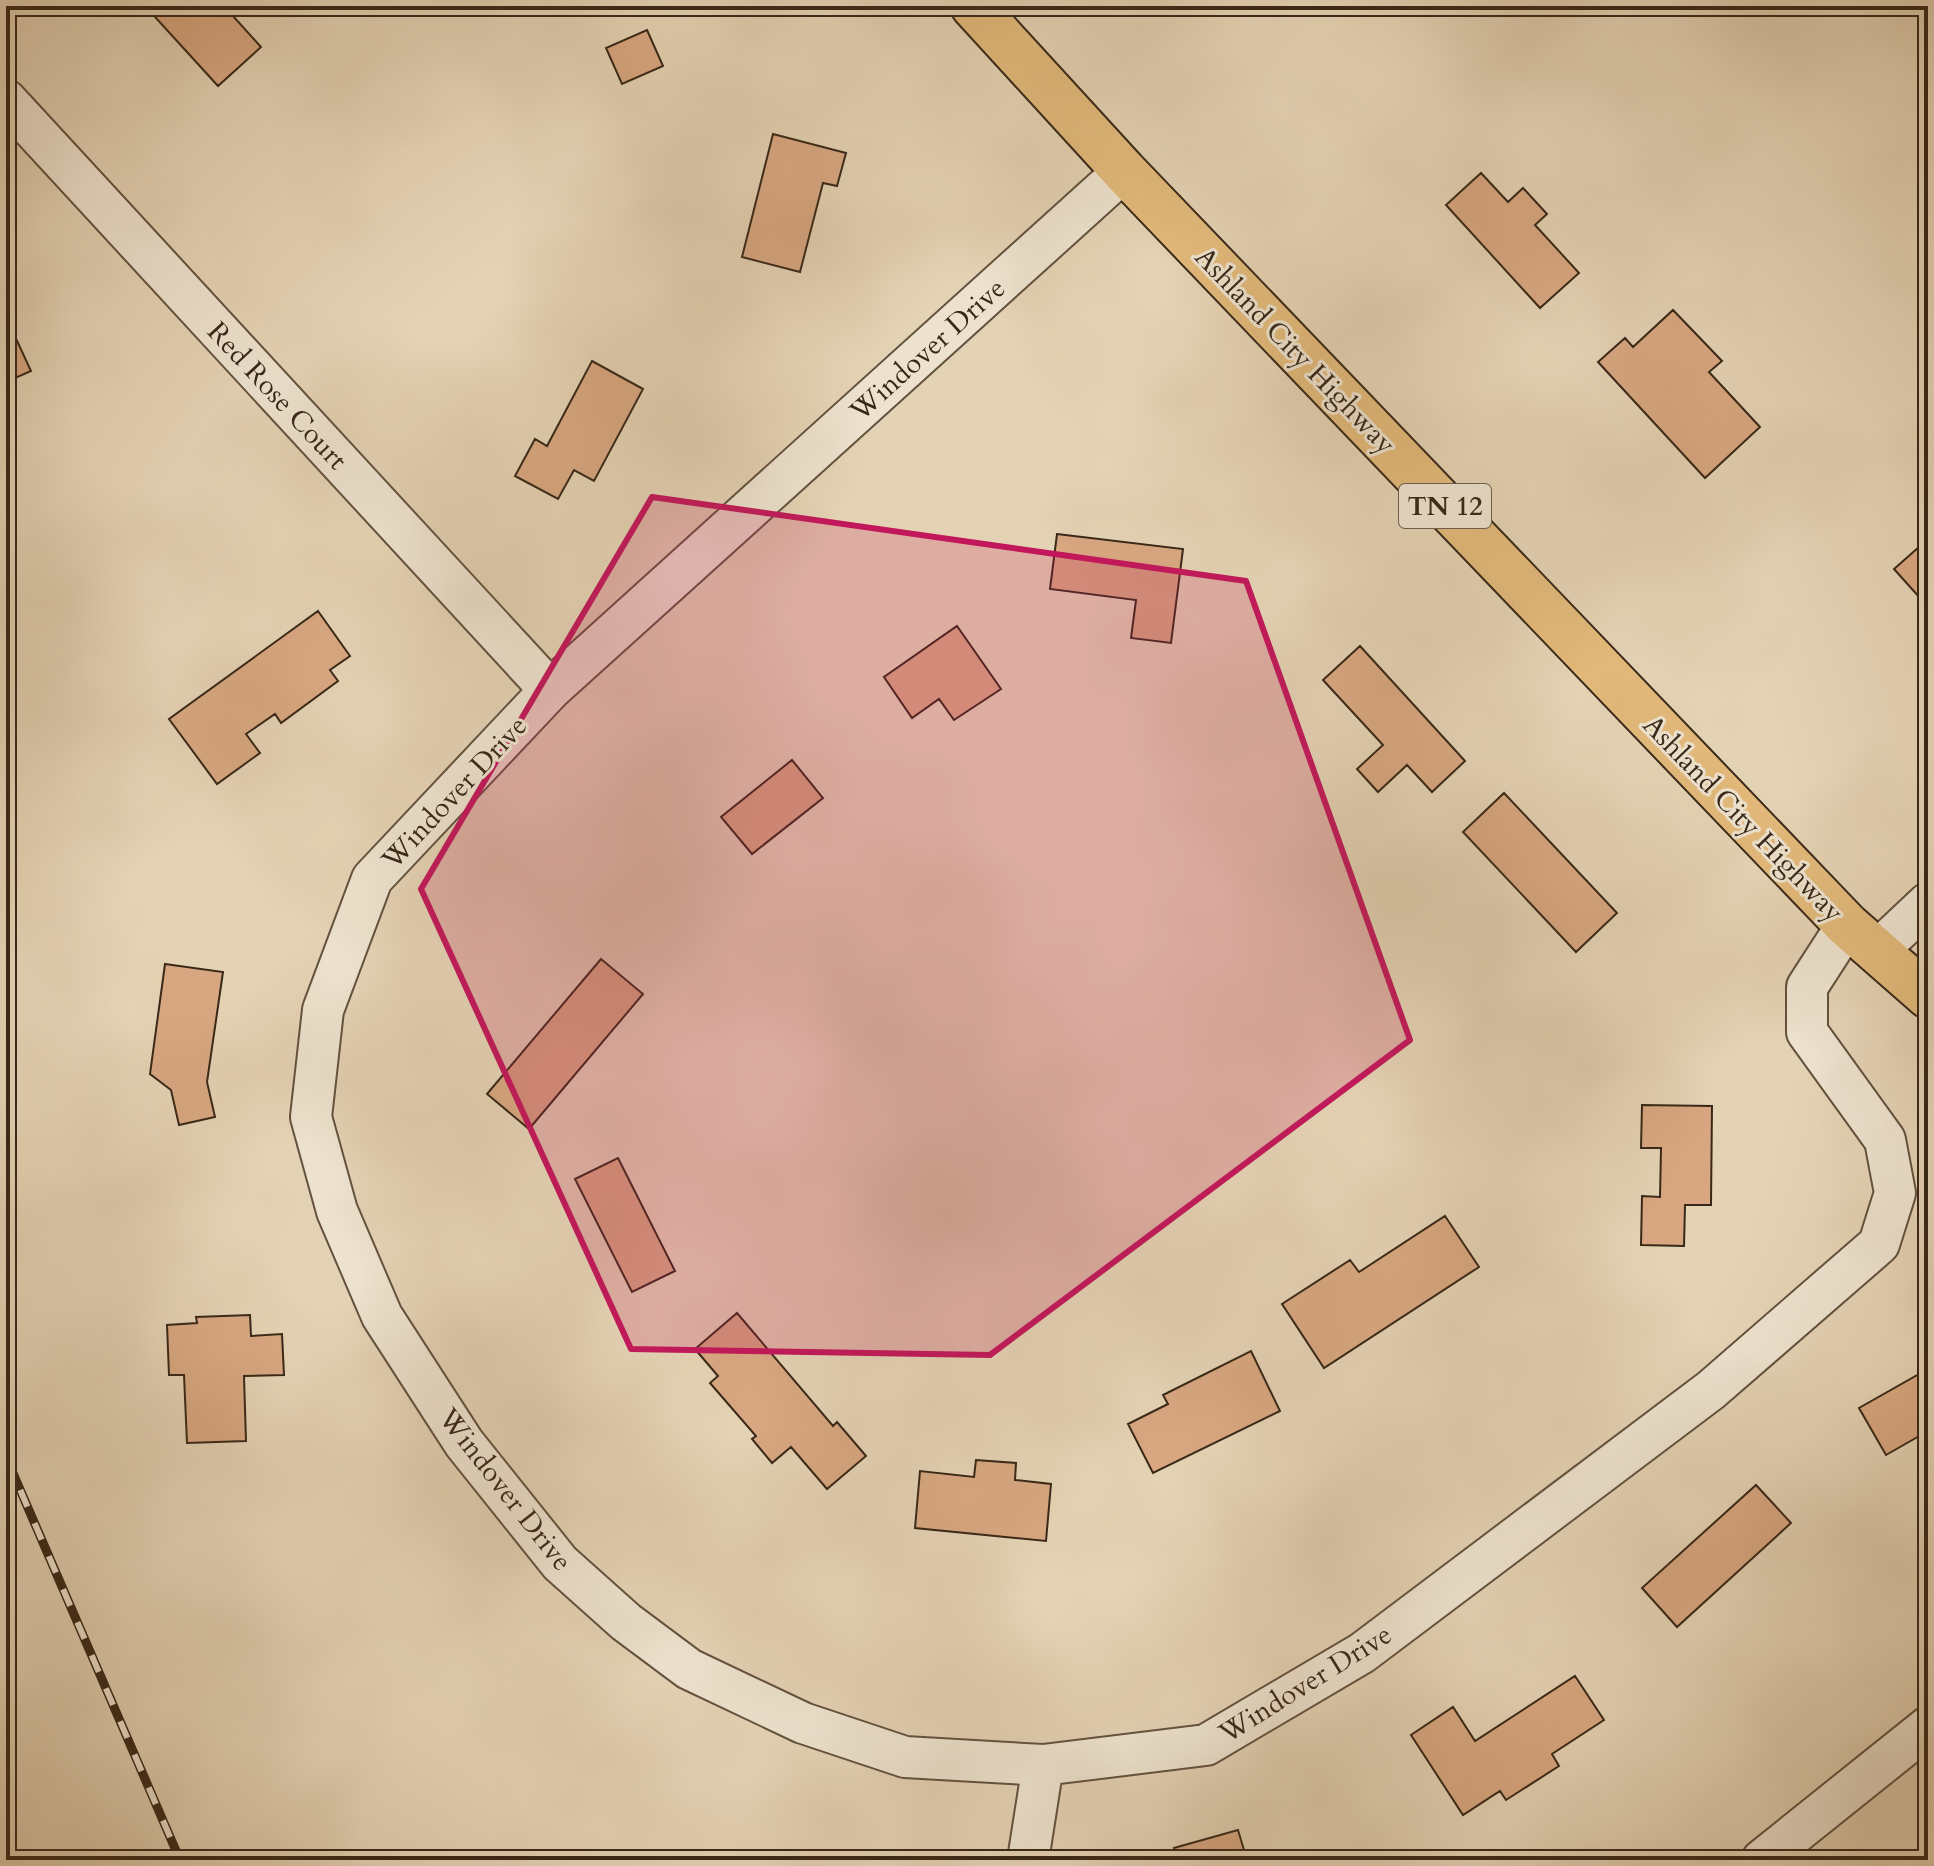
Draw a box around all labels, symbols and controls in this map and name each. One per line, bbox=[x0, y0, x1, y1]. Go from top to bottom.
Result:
street label: Ashland City Highway bbox=[1186, 239, 1404, 463]
street label: Windover Drive bbox=[841, 270, 1014, 430]
street label: Red Rose Court bbox=[199, 313, 356, 478]
road number: TN 12 bbox=[1399, 484, 1491, 528]
street label: Ashland City Highway bbox=[1634, 707, 1852, 931]
street label: Windover Drive bbox=[373, 708, 536, 878]
street label: Windover Drive bbox=[429, 1399, 581, 1579]
street label: Windover Drive bbox=[1211, 1616, 1399, 1753]

